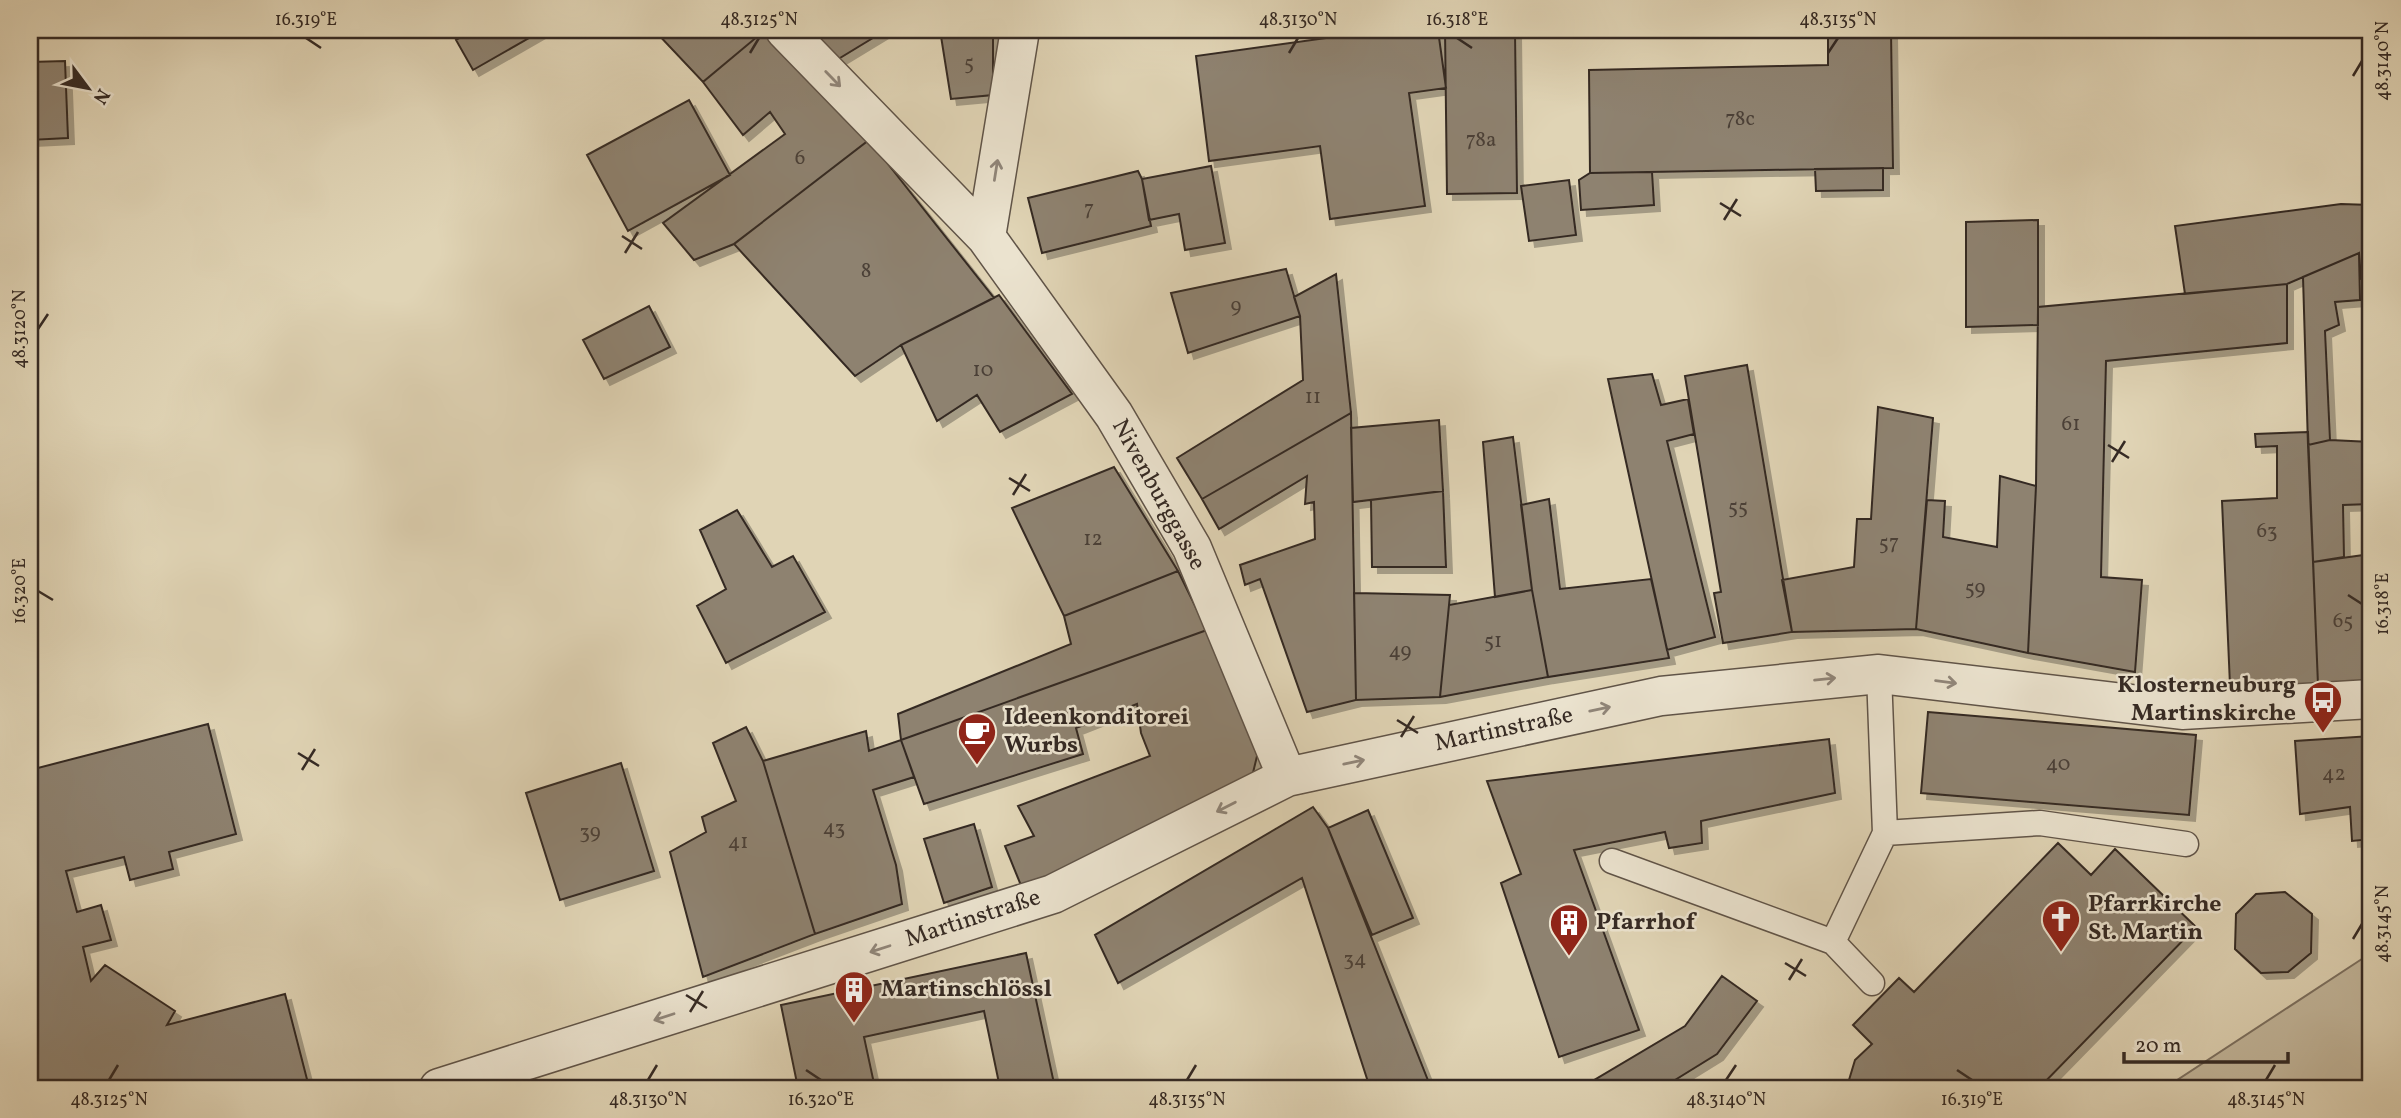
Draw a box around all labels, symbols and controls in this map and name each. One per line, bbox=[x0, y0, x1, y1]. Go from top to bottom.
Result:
text: 16.319°E bbox=[275, 8, 337, 33]
text: 48.3125°N bbox=[720, 8, 798, 33]
text: 48.3130°N bbox=[1259, 8, 1337, 33]
text: 16.318°E bbox=[1426, 8, 1488, 33]
text: 48.3135°N bbox=[1799, 8, 1877, 33]
text: 48.3140°N bbox=[2371, 21, 2396, 101]
house number: 5 bbox=[964, 49, 974, 78]
north arrow bbox=[52, 52, 122, 122]
one-way arrow bbox=[824, 70, 841, 87]
text: N bbox=[86, 83, 115, 109]
house number: 78c bbox=[1725, 105, 1755, 134]
house number: 78a bbox=[1466, 126, 1496, 155]
house number: 6 bbox=[795, 144, 805, 173]
one-way arrow bbox=[990, 159, 1003, 182]
house number: 7 bbox=[1084, 195, 1094, 224]
house number: 8 bbox=[861, 257, 871, 286]
text: 48.3120°N bbox=[8, 289, 33, 369]
house number: 9 bbox=[1231, 292, 1242, 321]
house number: 10 bbox=[973, 356, 993, 385]
house number: 11 bbox=[1305, 383, 1321, 412]
house number: 61 bbox=[2062, 410, 2080, 439]
street label: Nivenburggasse bbox=[1102, 413, 1214, 577]
house number: 55 bbox=[1728, 493, 1748, 522]
house number: 63 bbox=[2256, 517, 2278, 546]
house number: 12 bbox=[1083, 525, 1103, 554]
house number: 57 bbox=[1879, 529, 1899, 558]
text: 16.320°E bbox=[8, 558, 33, 624]
text: 16.318°E bbox=[2371, 573, 2396, 635]
house number: 59 bbox=[1965, 574, 1985, 603]
house number: 65 bbox=[2333, 607, 2353, 636]
house number: 51 bbox=[1484, 627, 1502, 656]
house number: 49 bbox=[1389, 637, 1412, 666]
place label: Klosterneuburg Martinskirche bbox=[2117, 669, 2296, 731]
one-way arrow bbox=[1813, 672, 1836, 685]
one-way arrow bbox=[1934, 675, 1957, 688]
bus stop icon: Klosterneuburg Martinskirche bbox=[2302, 679, 2344, 734]
street label: Martinstraße bbox=[1432, 699, 1576, 761]
place label: Ideenkonditorei Wurbs bbox=[1004, 701, 1189, 763]
one-way arrow bbox=[1588, 702, 1611, 716]
cafe icon: Ideenkonditorei Wurbs bbox=[956, 711, 998, 766]
house number: 40 bbox=[2046, 750, 2070, 779]
one-way arrow bbox=[1342, 755, 1365, 769]
house number: 42 bbox=[2322, 760, 2346, 789]
one-way arrow bbox=[1216, 801, 1237, 815]
house number: 43 bbox=[823, 814, 845, 843]
house number: 39 bbox=[579, 818, 601, 847]
house number: 41 bbox=[728, 828, 748, 857]
street label: Martinstraße bbox=[901, 881, 1045, 957]
text: 48.3145°N bbox=[2371, 885, 2396, 963]
place label: Pfarrkirche St. Martin bbox=[2088, 888, 2222, 950]
church icon: Pfarrkirche St. Martin bbox=[2040, 898, 2082, 953]
building icon: Pfarrhof bbox=[1548, 902, 1590, 957]
place label: Pfarrhof bbox=[1596, 906, 1698, 940]
one-way arrow bbox=[870, 943, 892, 956]
house number: 34 bbox=[1343, 945, 1367, 974]
building icon: Martinschlössl bbox=[833, 969, 875, 1024]
place label: Martinschlössl bbox=[881, 973, 1052, 1007]
one-way arrow bbox=[653, 1012, 675, 1025]
scale bar bbox=[2124, 1020, 2289, 1064]
text: 20 m bbox=[2135, 1032, 2181, 1061]
text: 48.3125°N bbox=[70, 1088, 148, 1113]
text: 48.3130°N bbox=[609, 1088, 687, 1113]
text: 16.320°E bbox=[788, 1088, 854, 1113]
text: 48.3135°N bbox=[1148, 1088, 1226, 1113]
text: 48.3140°N bbox=[1686, 1088, 1766, 1113]
text: 16.319°E bbox=[1941, 1088, 2003, 1113]
text: 48.3145°N bbox=[2227, 1088, 2305, 1113]

